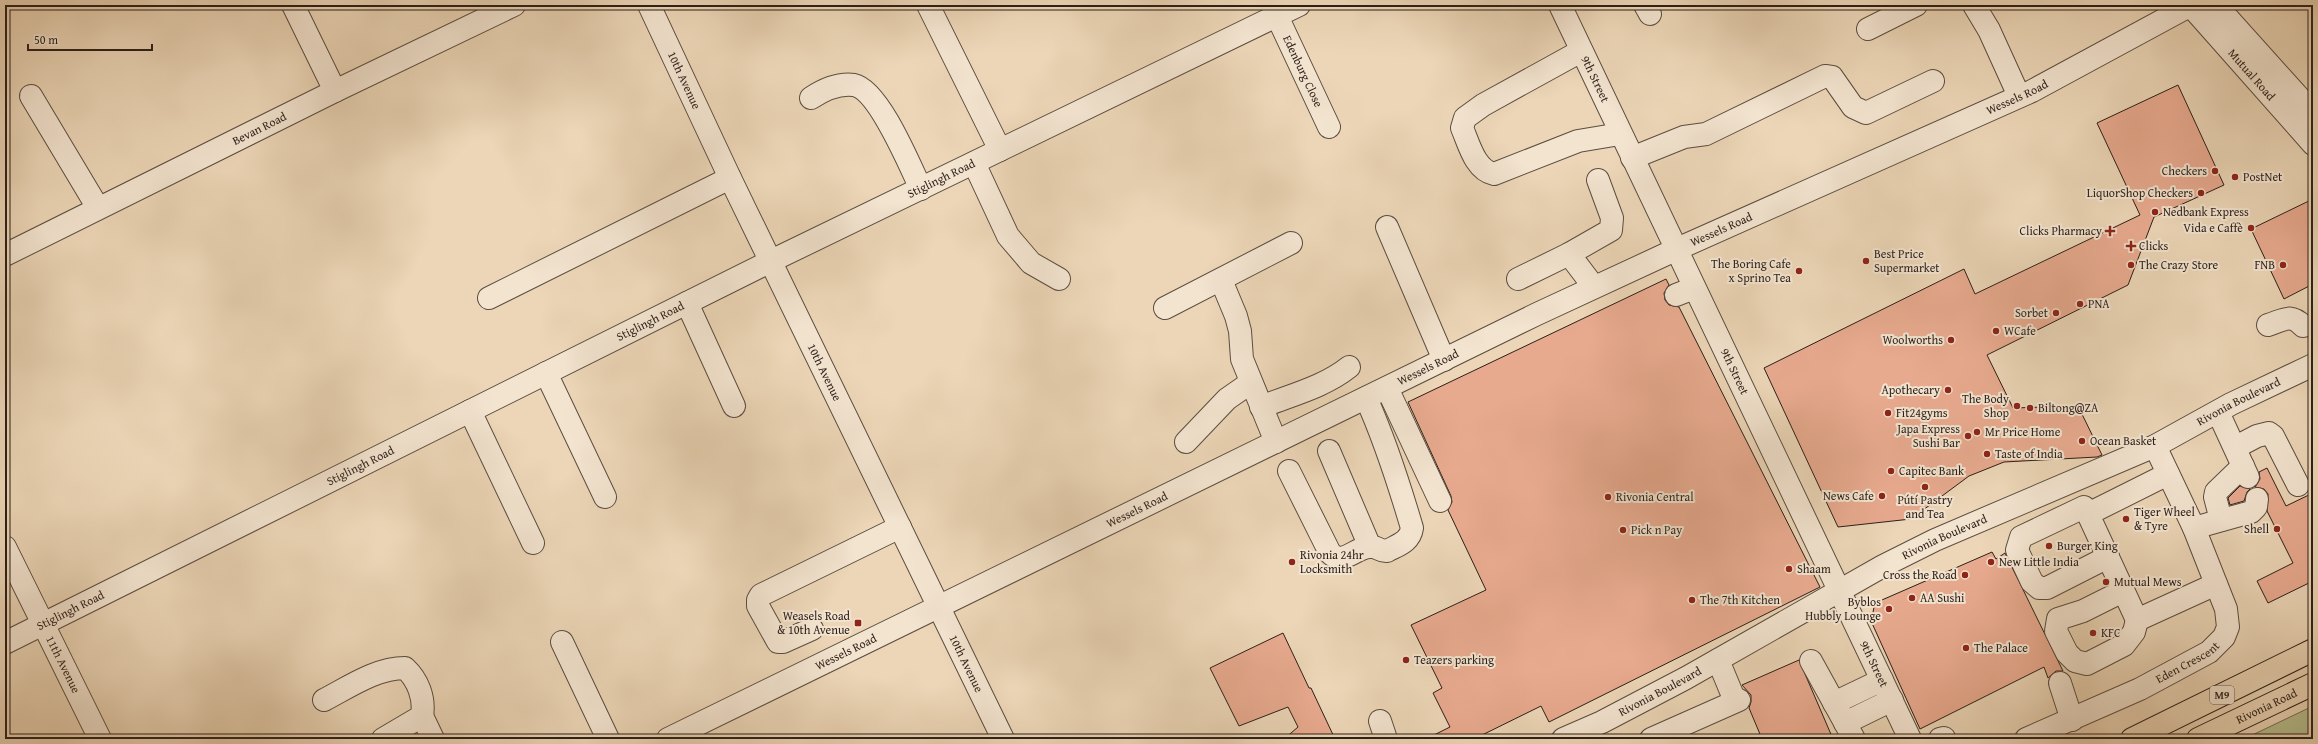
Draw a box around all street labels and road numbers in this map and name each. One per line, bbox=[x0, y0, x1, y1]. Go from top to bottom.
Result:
street label: Edenburg Close bbox=[1279, 32, 1328, 110]
street label: Mutual Road bbox=[2224, 45, 2280, 104]
street label: 10th Avenue bbox=[664, 48, 706, 112]
street label: 9th Street bbox=[1577, 53, 1614, 106]
street label: Wessels Road bbox=[1983, 75, 2051, 118]
street label: Bevan Road bbox=[229, 107, 290, 149]
street label: Stiglingh Road bbox=[904, 154, 978, 202]
street label: Wessels Road bbox=[1687, 207, 1755, 250]
street label: Stiglingh Road bbox=[613, 297, 687, 345]
street label: 10th Avenue bbox=[804, 340, 846, 404]
street label: Wessels Road bbox=[1394, 344, 1462, 389]
street label: 9th Street bbox=[1717, 345, 1754, 398]
street label: Rivonia Boulevard bbox=[2193, 373, 2283, 429]
street label: Stiglingh Road bbox=[323, 441, 397, 489]
street label: Wessels Road bbox=[1103, 487, 1171, 531]
street label: Rivonia Boulevard bbox=[1899, 510, 1990, 563]
street label: Stiglingh Road bbox=[33, 586, 107, 634]
street label: Wessels Road bbox=[812, 629, 880, 674]
street label: 10th Avenue bbox=[945, 632, 988, 695]
street label: 11th Avenue bbox=[42, 633, 85, 696]
street label: Eden Crescent bbox=[2152, 637, 2224, 687]
street label: 9th Street bbox=[1856, 638, 1893, 691]
street label: Rivonia Boulevard bbox=[1615, 662, 1705, 720]
street label: Rivonia Road bbox=[2233, 684, 2300, 728]
road number: M9 bbox=[2210, 686, 2234, 704]

